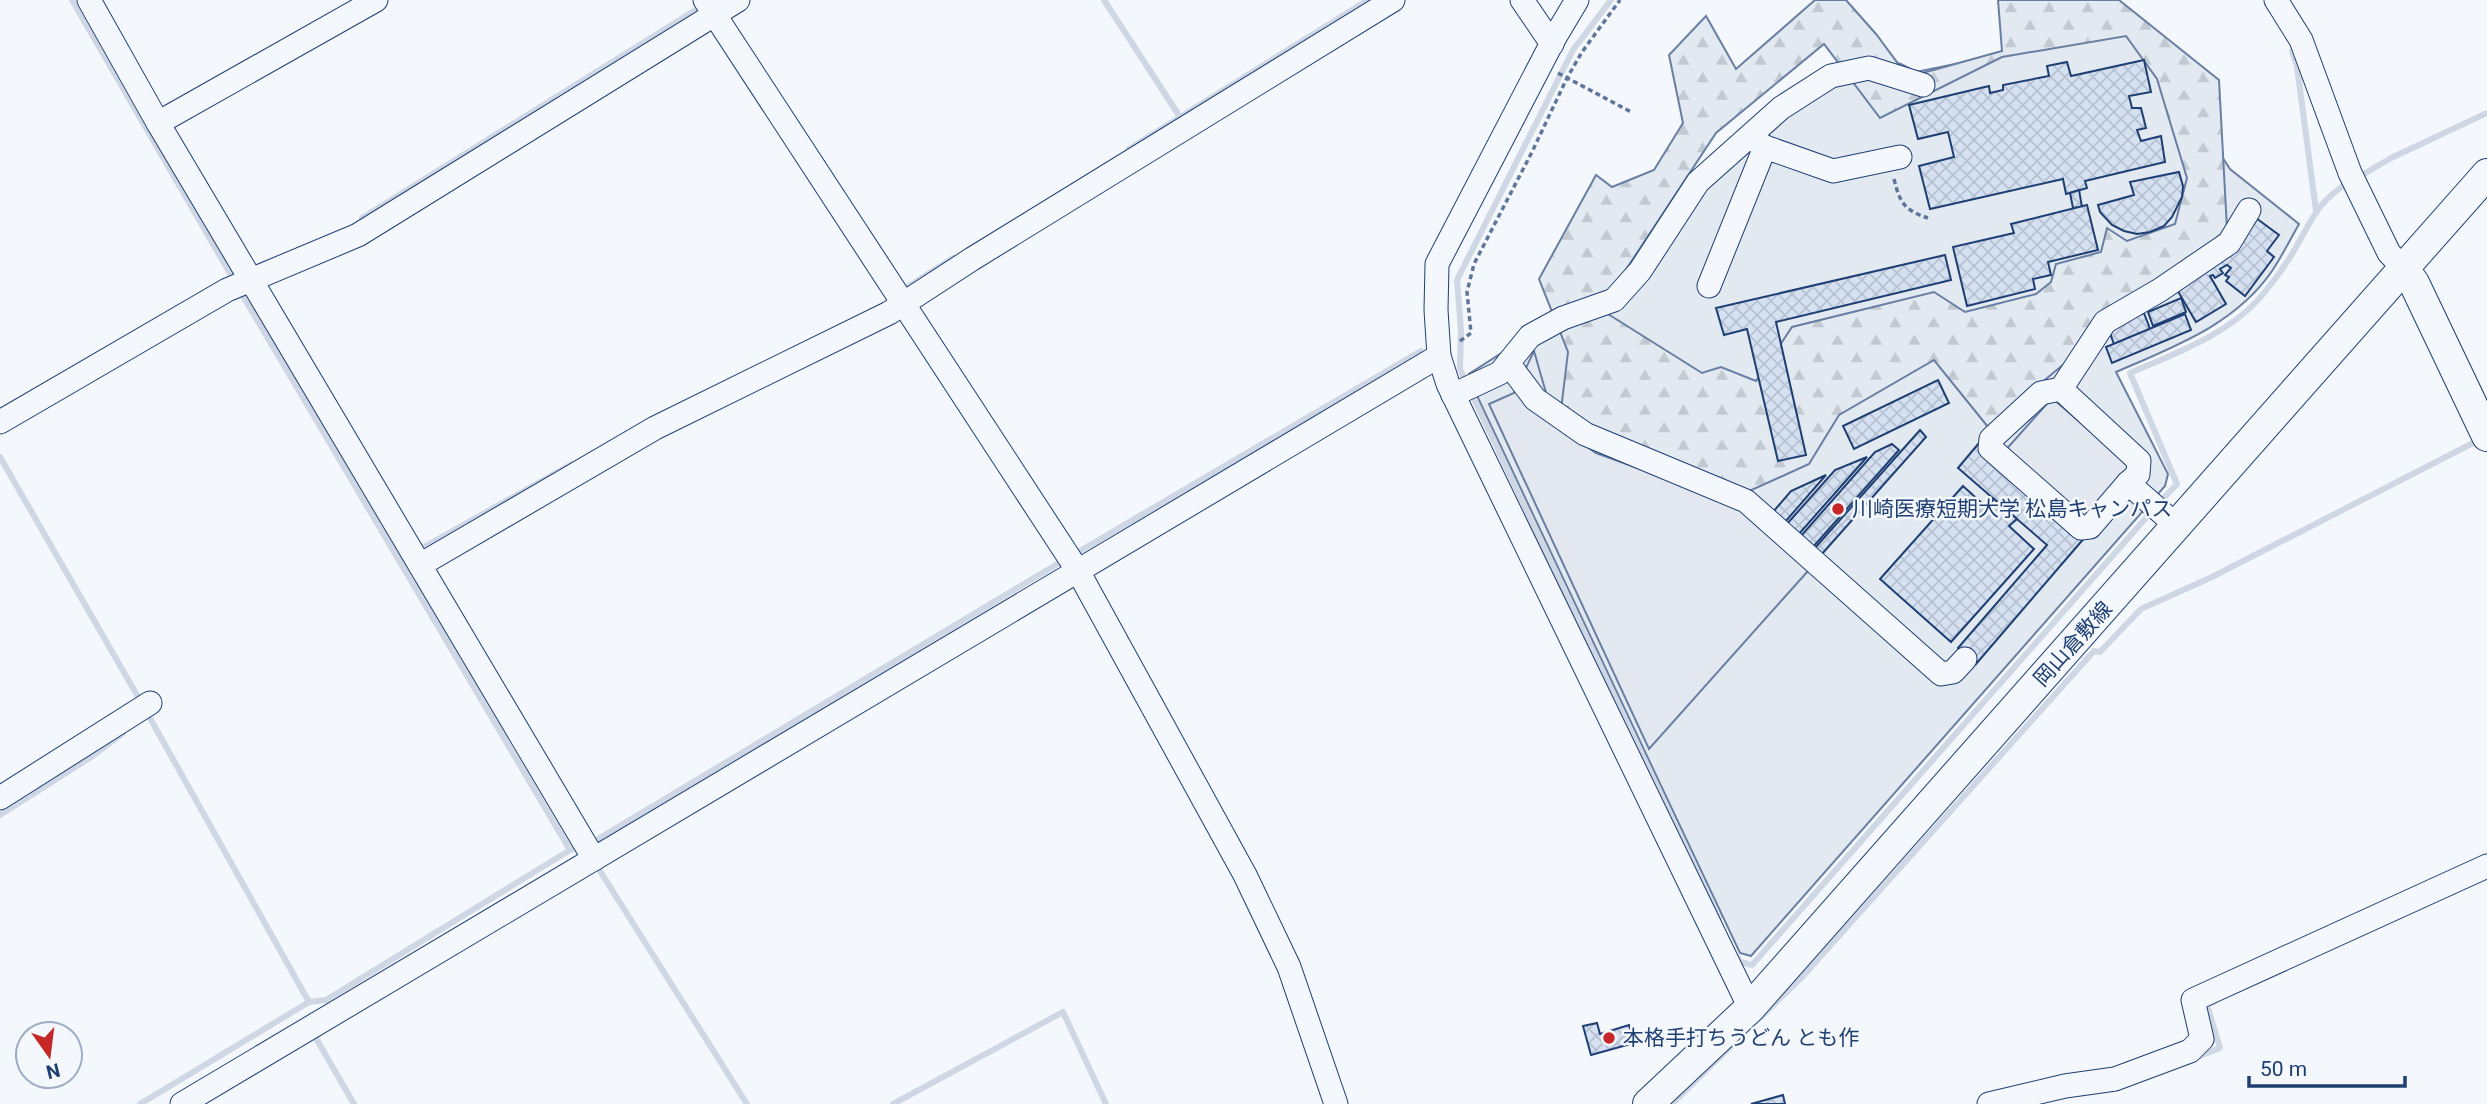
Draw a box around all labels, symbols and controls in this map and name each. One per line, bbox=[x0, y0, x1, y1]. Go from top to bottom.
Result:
place label: 川崎医療短期大学 松島キャンパス bbox=[1852, 497, 2172, 521]
marker: 川崎医療短期大学 松島キャンパス bbox=[1830, 501, 1846, 517]
street label: 岡山倉敷線 bbox=[2029, 597, 2117, 691]
north arrow bbox=[14, 1020, 84, 1090]
place label: 本格手打ちうどん とも作 bbox=[1623, 1026, 1859, 1050]
marker: 本格手打ちうどん とも作 bbox=[1601, 1030, 1617, 1046]
scale bar bbox=[2249, 1044, 2405, 1088]
text: 50 m bbox=[2260, 1057, 2307, 1081]
text: N bbox=[44, 1058, 62, 1084]

